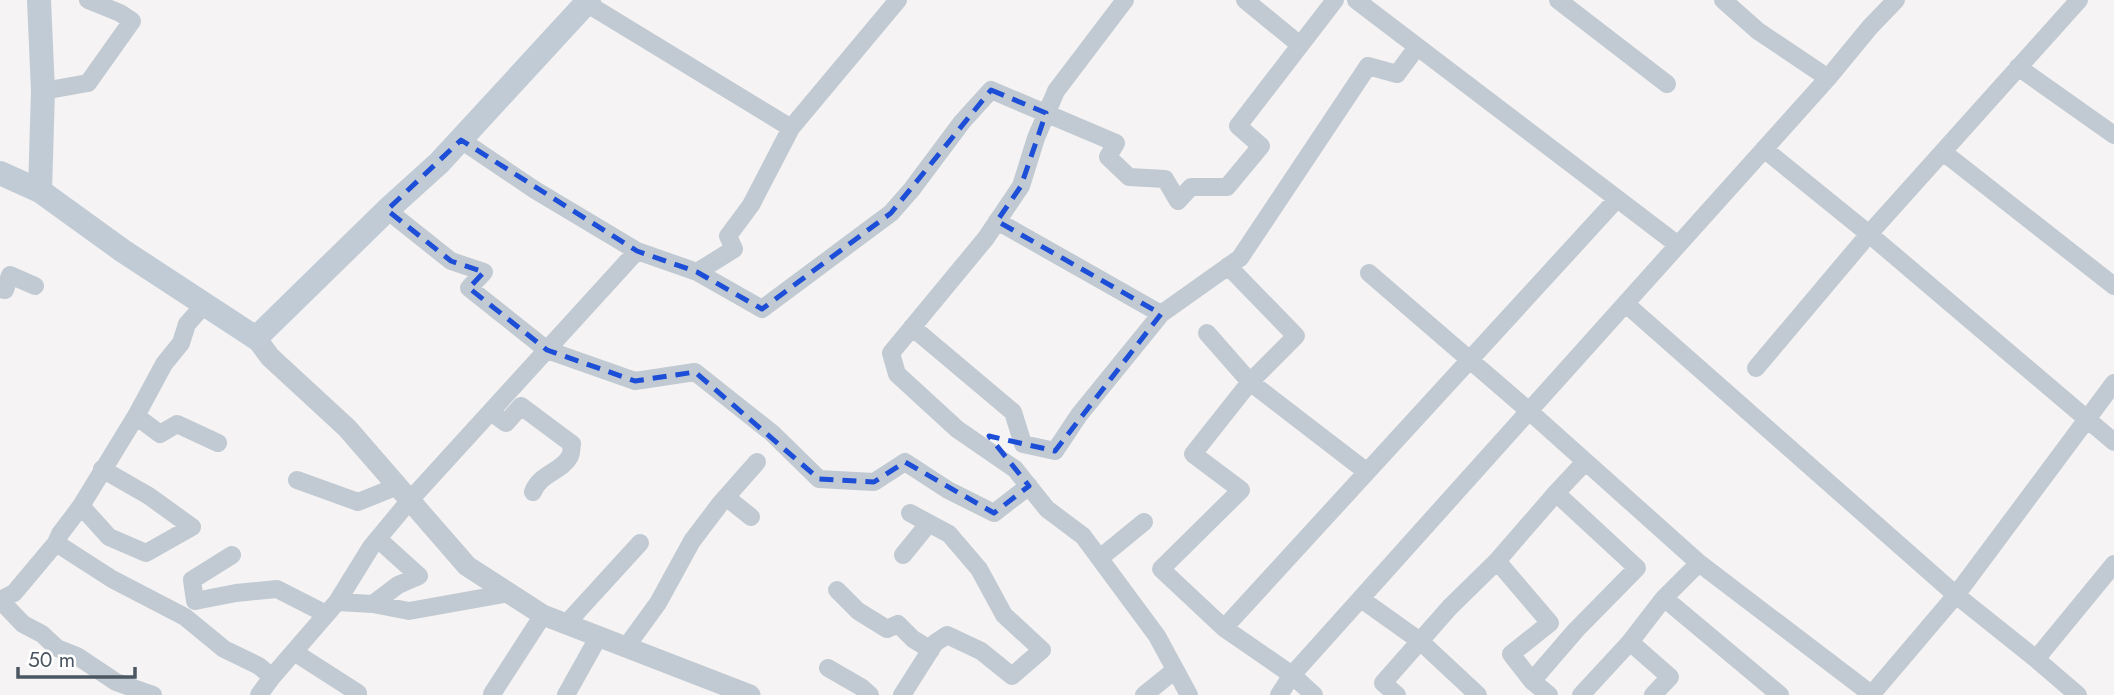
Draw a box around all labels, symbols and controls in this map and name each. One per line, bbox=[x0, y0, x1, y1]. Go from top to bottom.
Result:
scale bar bbox=[18, 636, 135, 680]
text: 50 m bbox=[28, 645, 75, 675]

